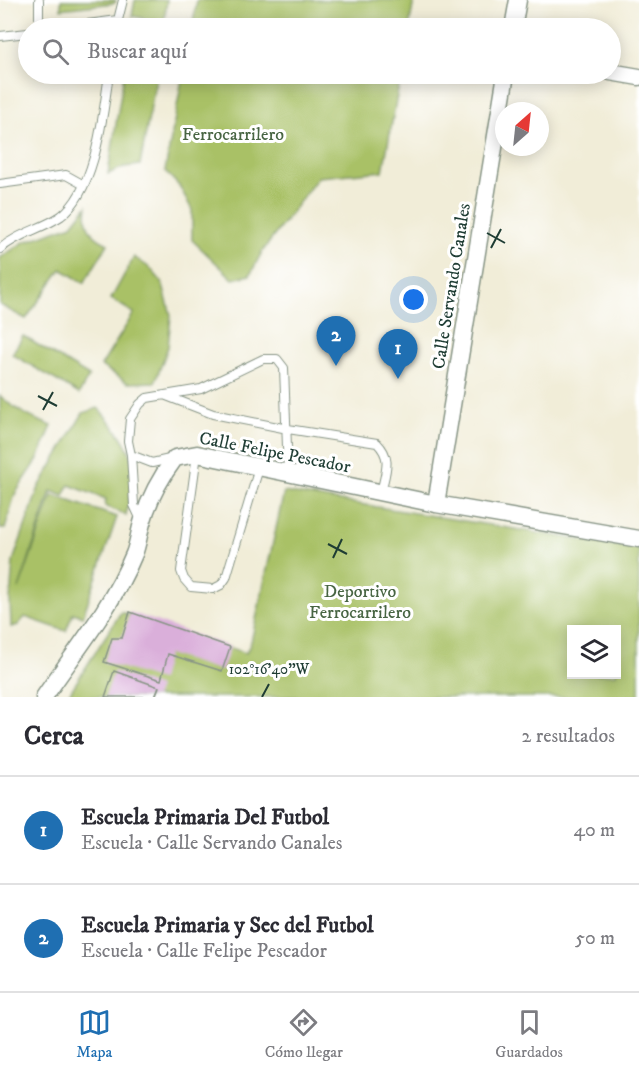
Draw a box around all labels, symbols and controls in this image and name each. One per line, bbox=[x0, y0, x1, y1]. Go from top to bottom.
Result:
search box bbox=[18, 18, 621, 84]
icon: search bbox=[39, 35, 72, 68]
text: Buscar aquí bbox=[87, 38, 187, 65]
north arrow bbox=[495, 102, 549, 156]
park label: Ferrocarrilero bbox=[182, 124, 284, 146]
street label: Calle Servando Canales bbox=[428, 202, 476, 371]
your location bbox=[399, 285, 428, 314]
pin: 2 bbox=[316, 316, 356, 366]
pin: 1 bbox=[378, 330, 418, 379]
street label: Calle Felipe Pescador bbox=[197, 428, 353, 478]
park label: Deportivo Ferrocarrilero bbox=[309, 581, 411, 624]
map controls bbox=[567, 625, 621, 679]
button: layers bbox=[567, 625, 621, 679]
text: 102°16'40"W bbox=[229, 660, 310, 679]
text: Cerca bbox=[24, 720, 84, 753]
text: 2 resultados bbox=[522, 724, 615, 749]
text: Escuela Primaria Del Futbol bbox=[81, 804, 329, 831]
text: 1 bbox=[40, 818, 47, 843]
text: 40 m bbox=[573, 818, 615, 843]
text: Escuela · Calle Servando Canales bbox=[81, 831, 342, 856]
text: Escuela Primaria y Sec del Futbol bbox=[81, 912, 374, 939]
text: 2 bbox=[39, 926, 48, 951]
text: 50 m bbox=[575, 926, 615, 951]
text: Escuela · Calle Felipe Pescador bbox=[81, 939, 327, 964]
tab: Mapa bbox=[76, 1006, 112, 1062]
tab: Cómo llegar bbox=[265, 1006, 343, 1062]
tab: Guardados bbox=[495, 1006, 563, 1062]

